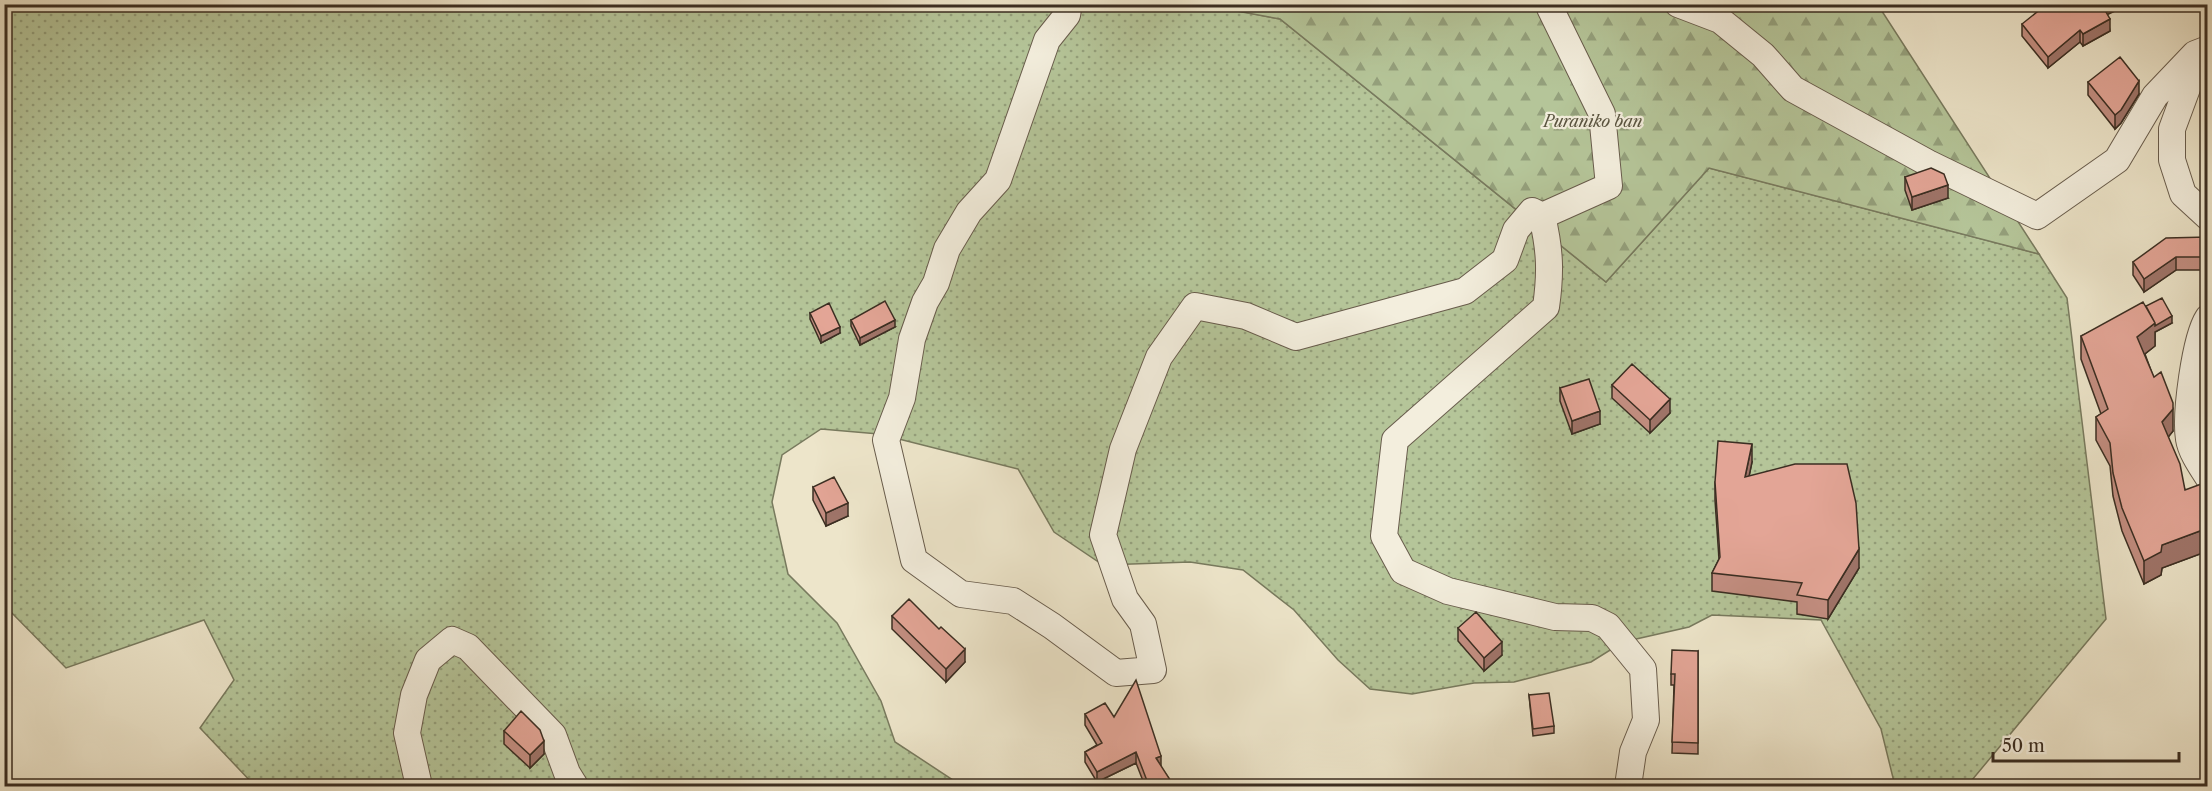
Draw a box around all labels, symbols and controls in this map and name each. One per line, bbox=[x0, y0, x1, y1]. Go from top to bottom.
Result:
park label: Puraniko ban bbox=[1542, 111, 1642, 131]
scale bar bbox=[1993, 725, 2179, 763]
text: 50 m bbox=[2002, 735, 2045, 757]

